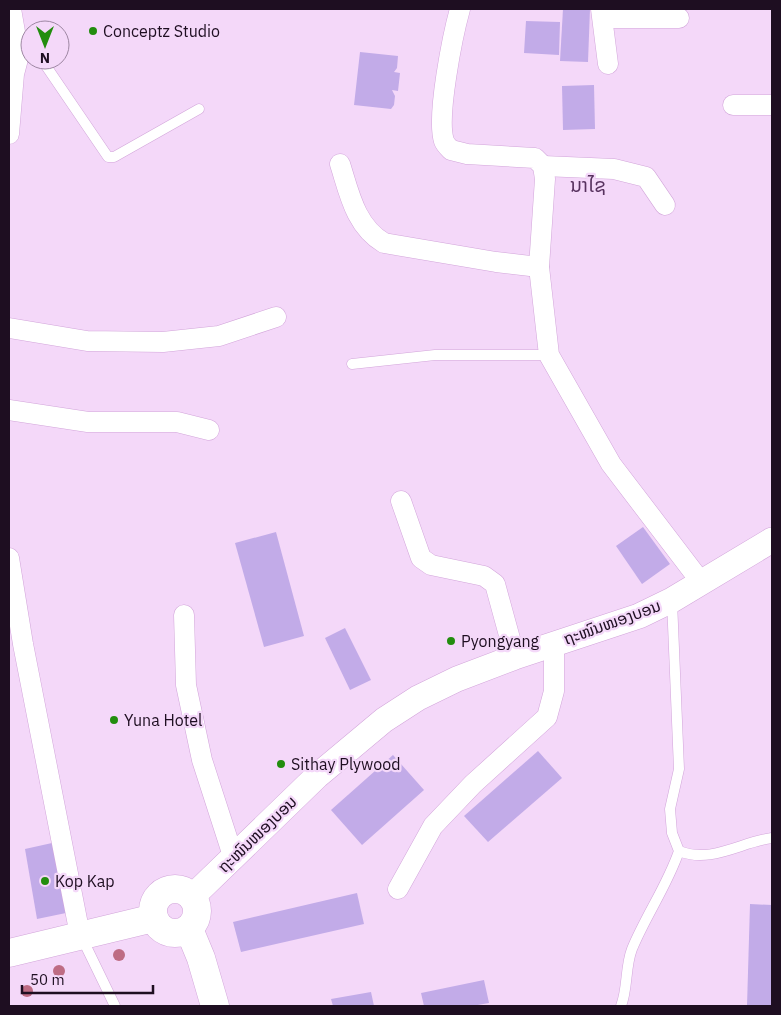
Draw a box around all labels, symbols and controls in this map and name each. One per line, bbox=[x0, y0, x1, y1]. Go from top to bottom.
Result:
north arrow bbox=[20, 20, 70, 70]
place label: Conceptz Studio bbox=[103, 21, 220, 41]
marker: Conceptz Studio bbox=[87, 25, 99, 37]
text: N bbox=[40, 49, 50, 67]
district label: ນາໄຊ bbox=[570, 173, 606, 197]
street label: ຖະໜົນໜອງບອນ bbox=[561, 595, 663, 649]
place label: Pyongyang bbox=[461, 631, 540, 651]
marker: Pyongyang bbox=[445, 635, 457, 647]
place label: Yuna Hotel bbox=[124, 710, 202, 730]
marker: Yuna Hotel bbox=[108, 714, 120, 726]
place label: Sithay Plywood bbox=[291, 754, 401, 774]
marker: Sithay Plywood bbox=[275, 758, 287, 770]
street label: ຖະໜົນໜອງບອນ bbox=[213, 791, 301, 877]
place label: Kop Kap bbox=[55, 871, 115, 891]
marker: Kop Kap bbox=[39, 875, 51, 887]
scale bar bbox=[22, 962, 154, 994]
text: 50 m bbox=[30, 970, 65, 989]

